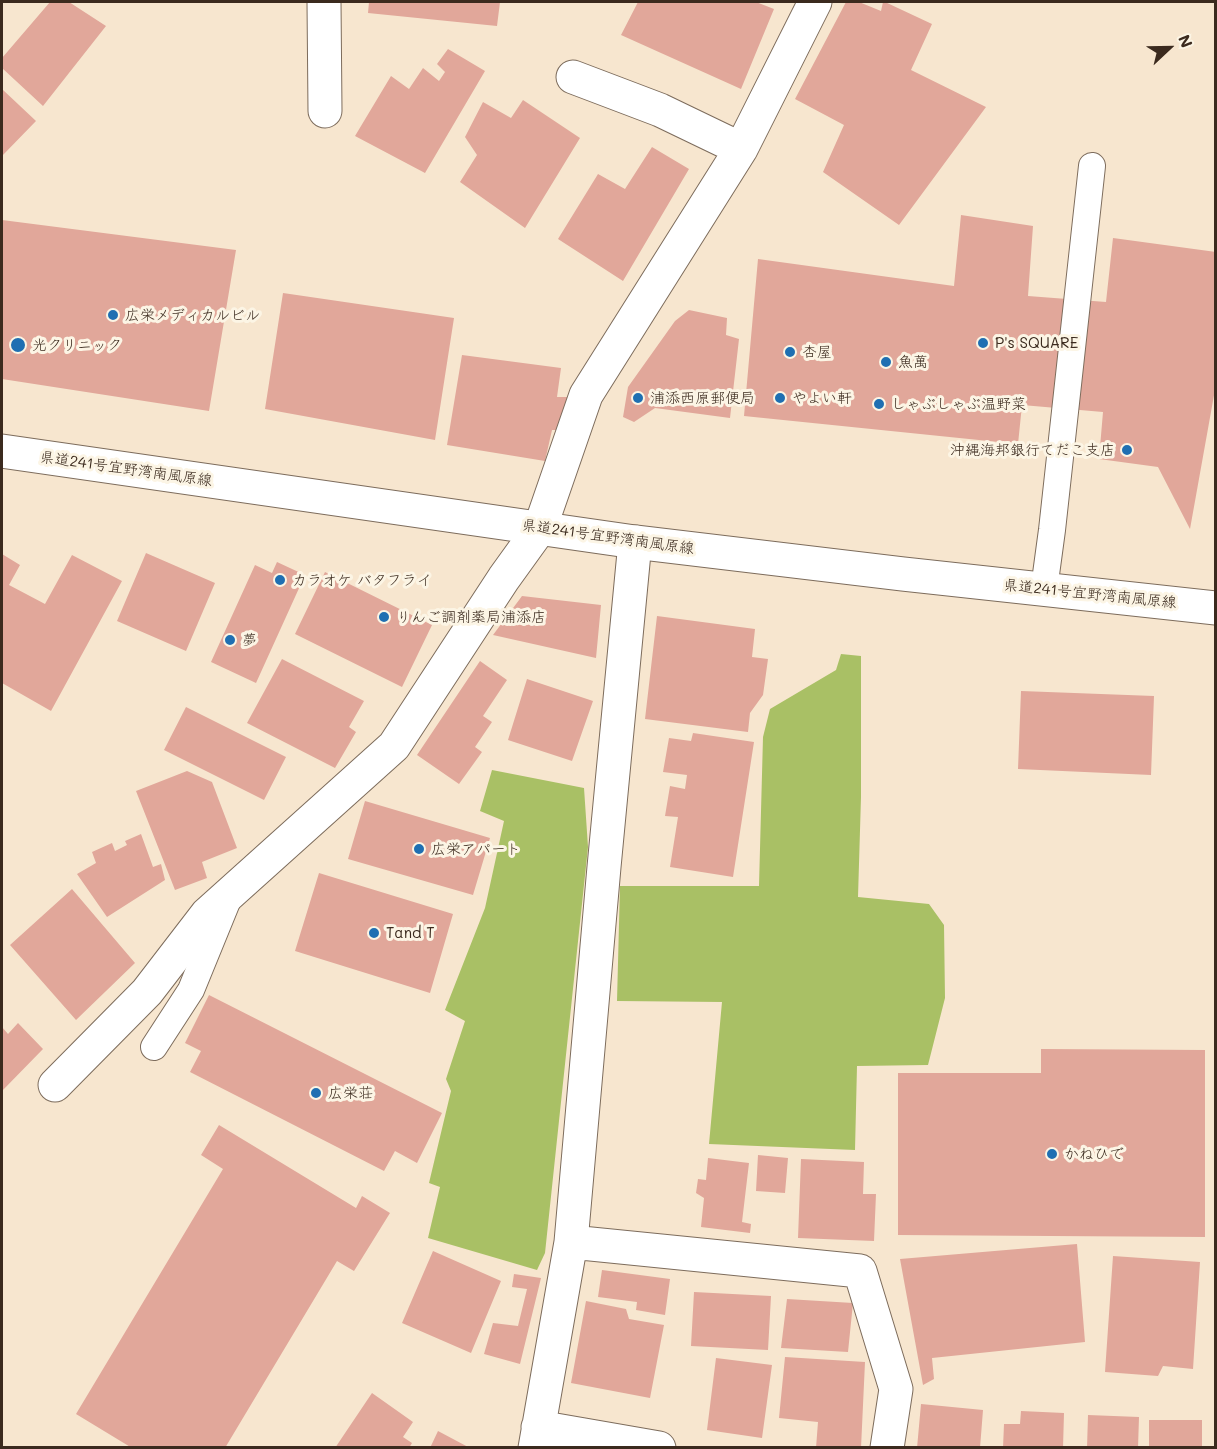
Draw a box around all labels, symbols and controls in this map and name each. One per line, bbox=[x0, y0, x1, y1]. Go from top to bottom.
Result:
north arrow bbox=[1139, 18, 1199, 78]
text: N bbox=[1174, 32, 1198, 51]
place label: 広栄メディカルビル bbox=[125, 306, 260, 324]
marker: 広栄メディカルビル bbox=[106, 308, 120, 322]
place label: P's SQUARE bbox=[995, 334, 1078, 352]
marker: 光クリニック bbox=[9, 336, 27, 354]
place label: 光クリニック bbox=[32, 336, 122, 354]
marker: P's SQUARE bbox=[976, 336, 990, 350]
place label: 杏屋 bbox=[802, 343, 832, 361]
marker: 杏屋 bbox=[783, 345, 797, 359]
place label: 魚萬 bbox=[898, 353, 928, 371]
marker: 魚萬 bbox=[879, 355, 893, 369]
place label: 浦添西原郵便局 bbox=[650, 389, 755, 407]
place label: やよい軒 bbox=[792, 389, 852, 407]
marker: 浦添西原郵便局 bbox=[631, 391, 645, 405]
marker: やよい軒 bbox=[773, 391, 787, 405]
place label: しゃぶしゃぶ温野菜 bbox=[891, 395, 1026, 413]
marker: しゃぶしゃぶ温野菜 bbox=[872, 397, 886, 411]
place label: 沖縄海邦銀行てだこ支店 bbox=[950, 441, 1115, 459]
marker: 沖縄海邦銀行てだこ支店 bbox=[1120, 443, 1134, 457]
street label: 県道241号宜野湾南風原線 bbox=[39, 448, 213, 490]
street label: 県道241号宜野湾南風原線 bbox=[521, 516, 695, 558]
place label: カラオケ バタフライ bbox=[292, 571, 432, 589]
marker: カラオケ バタフライ bbox=[273, 573, 287, 587]
street label: 県道241号宜野湾南風原線 bbox=[1003, 576, 1177, 612]
place label: りんご調剤薬局浦添店 bbox=[396, 608, 546, 626]
marker: りんご調剤薬局浦添店 bbox=[377, 610, 391, 624]
place label: 夢 bbox=[242, 631, 257, 649]
marker: 夢 bbox=[223, 633, 237, 647]
place label: 広栄アパート bbox=[431, 840, 521, 858]
marker: 広栄アパート bbox=[412, 842, 426, 856]
place label: Tand T bbox=[386, 924, 435, 942]
marker: Tand T bbox=[367, 926, 381, 940]
place label: 広栄荘 bbox=[328, 1084, 373, 1102]
marker: 広栄荘 bbox=[309, 1086, 323, 1100]
place label: かねひで bbox=[1064, 1145, 1124, 1163]
marker: かねひで bbox=[1045, 1147, 1059, 1161]

